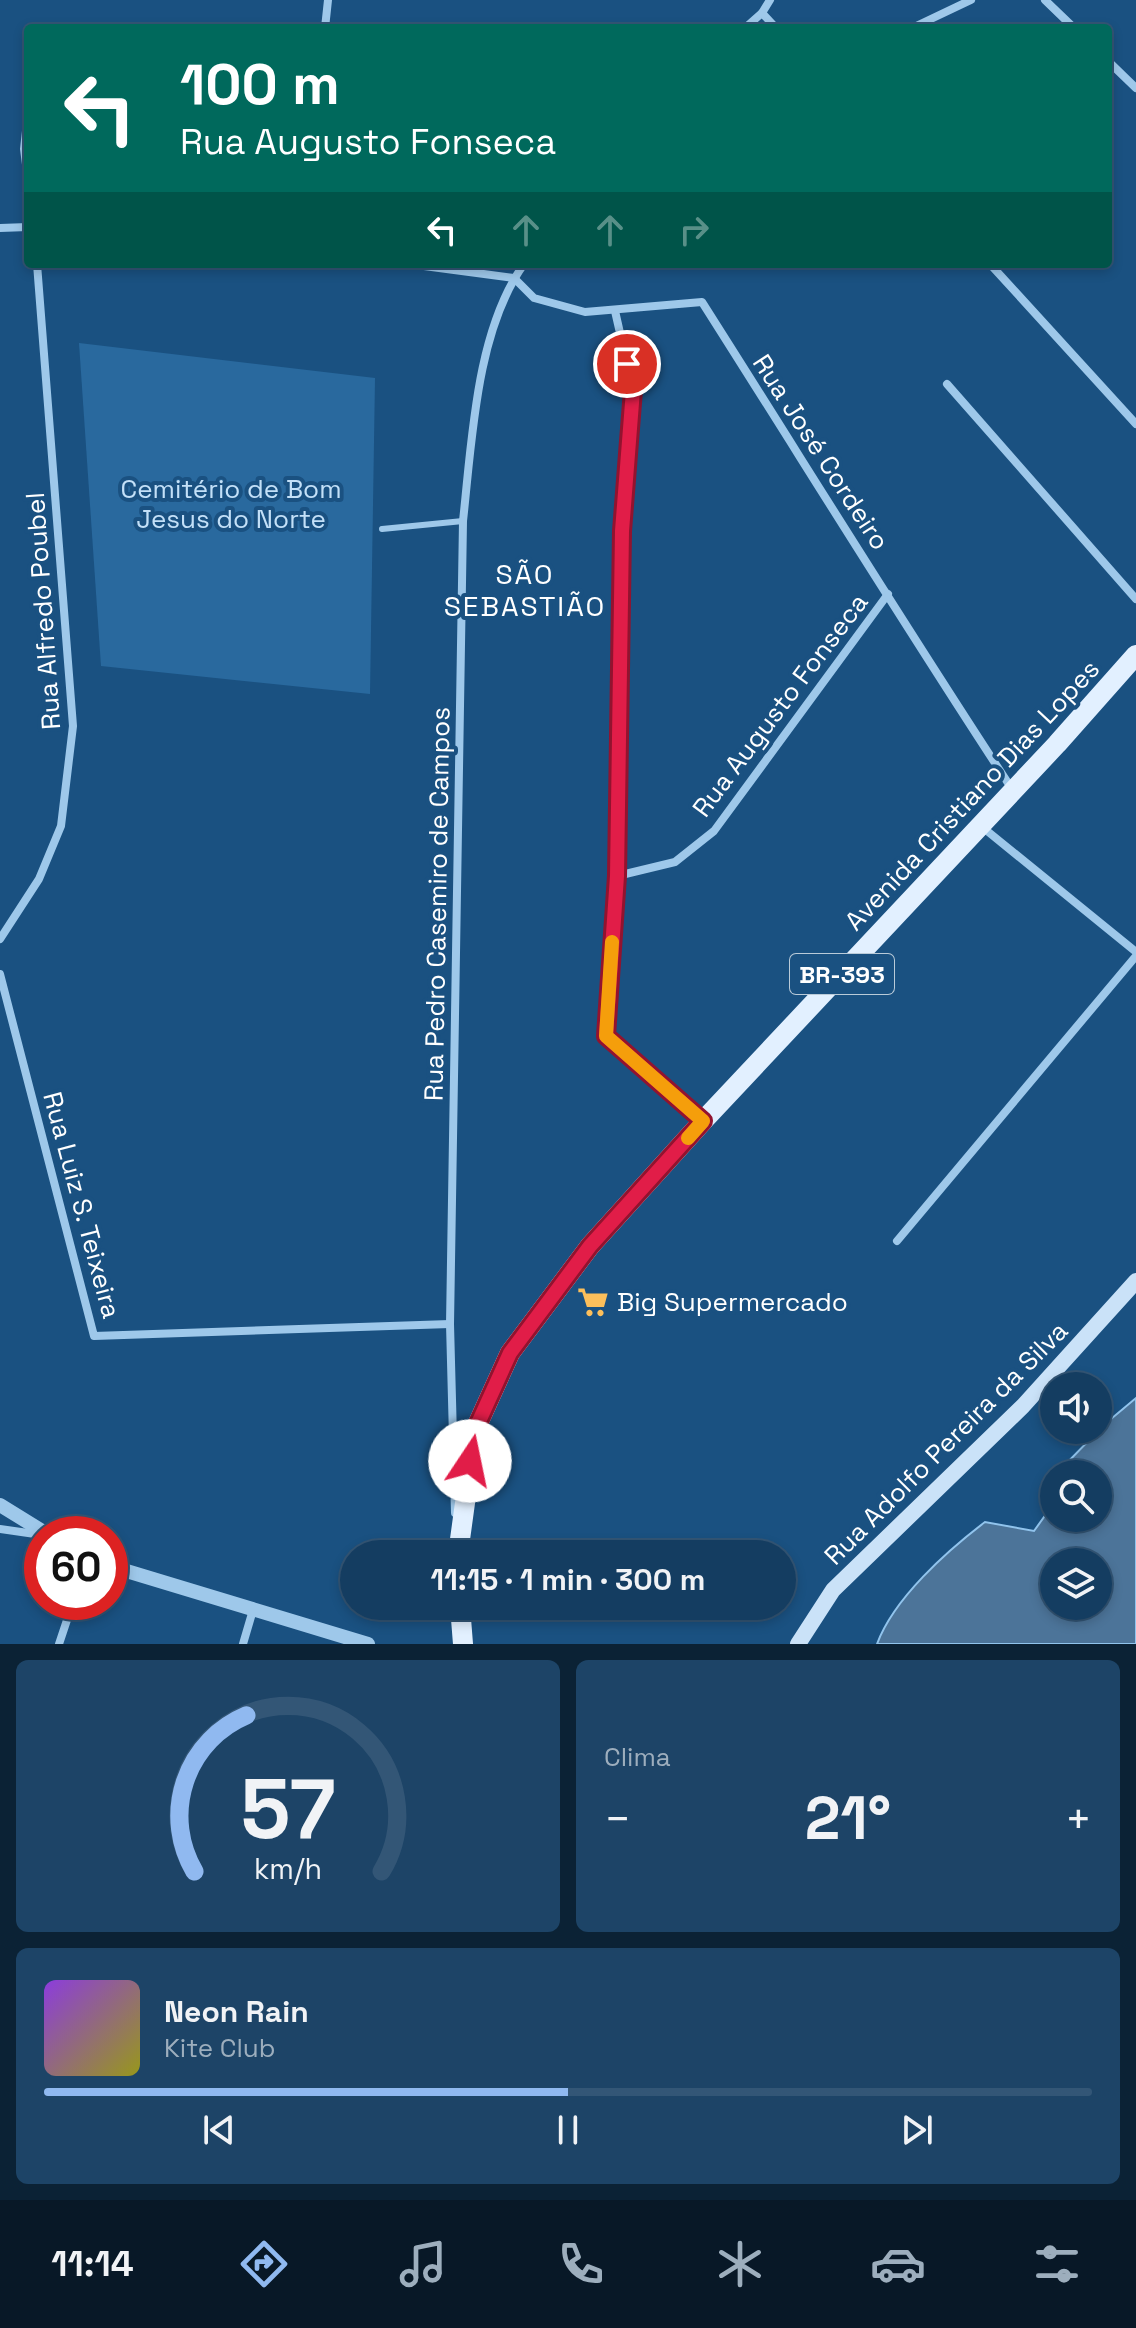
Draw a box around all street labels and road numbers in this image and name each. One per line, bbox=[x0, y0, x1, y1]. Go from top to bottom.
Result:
street label: Rua José Cordeiro bbox=[745, 348, 897, 556]
street label: Rua Alfredo Poubel bbox=[18, 491, 68, 731]
street label: Rua Augusto Fonseca bbox=[685, 586, 875, 824]
street label: Avenida Cristiano Dias Lopes bbox=[837, 652, 1107, 938]
street label: Rua Pedro Casemiro de Campos bbox=[417, 707, 457, 1101]
road number: BR-393 bbox=[790, 954, 894, 994]
street label: Rua Luiz S. Teixeira bbox=[35, 1088, 129, 1322]
street label: Rua Adolfo Pereira da Silva bbox=[817, 1314, 1075, 1572]

